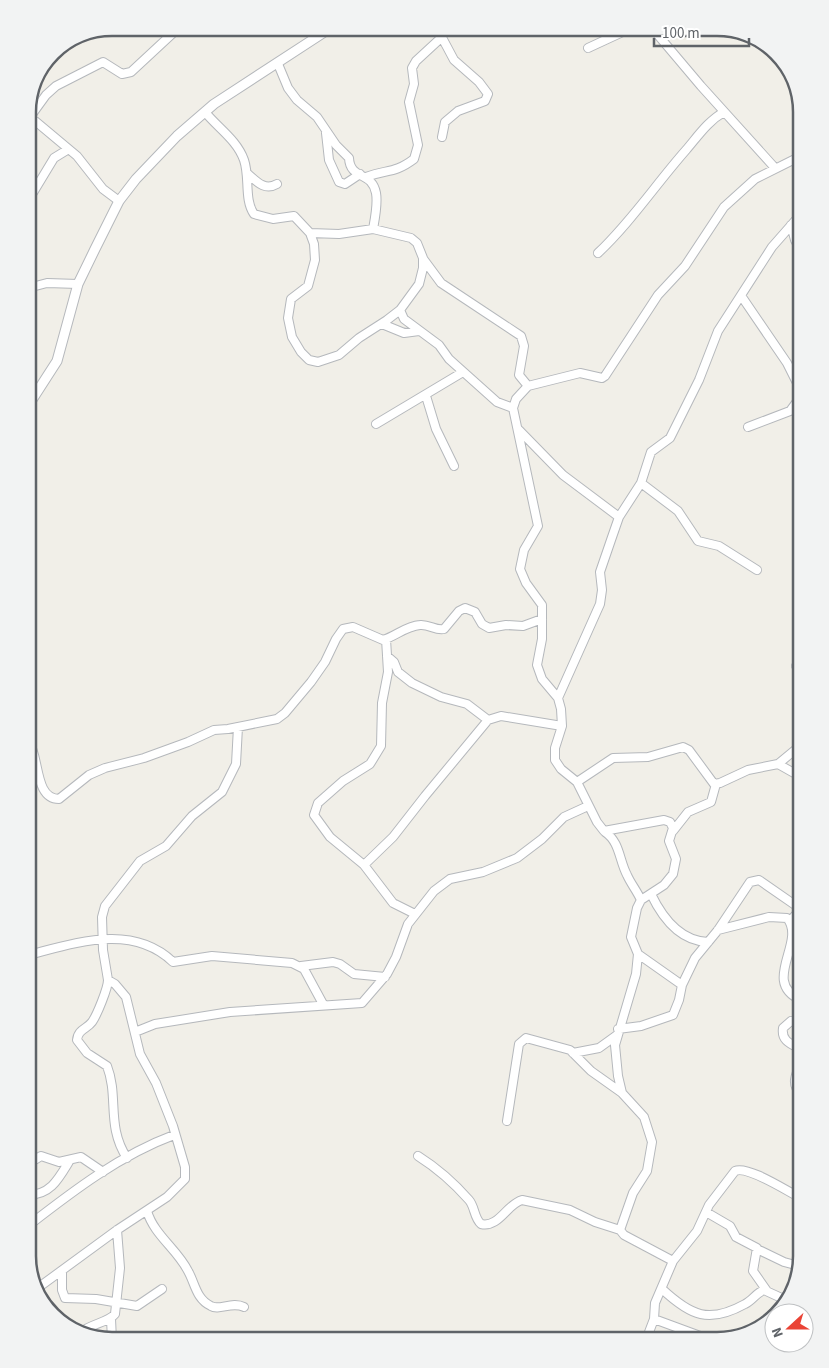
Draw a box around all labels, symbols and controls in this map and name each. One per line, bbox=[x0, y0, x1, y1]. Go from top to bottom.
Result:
scale bar bbox=[654, 15, 749, 47]
text: 100 m bbox=[662, 23, 700, 44]
north arrow bbox=[764, 1303, 814, 1353]
text: N bbox=[767, 1324, 789, 1340]

